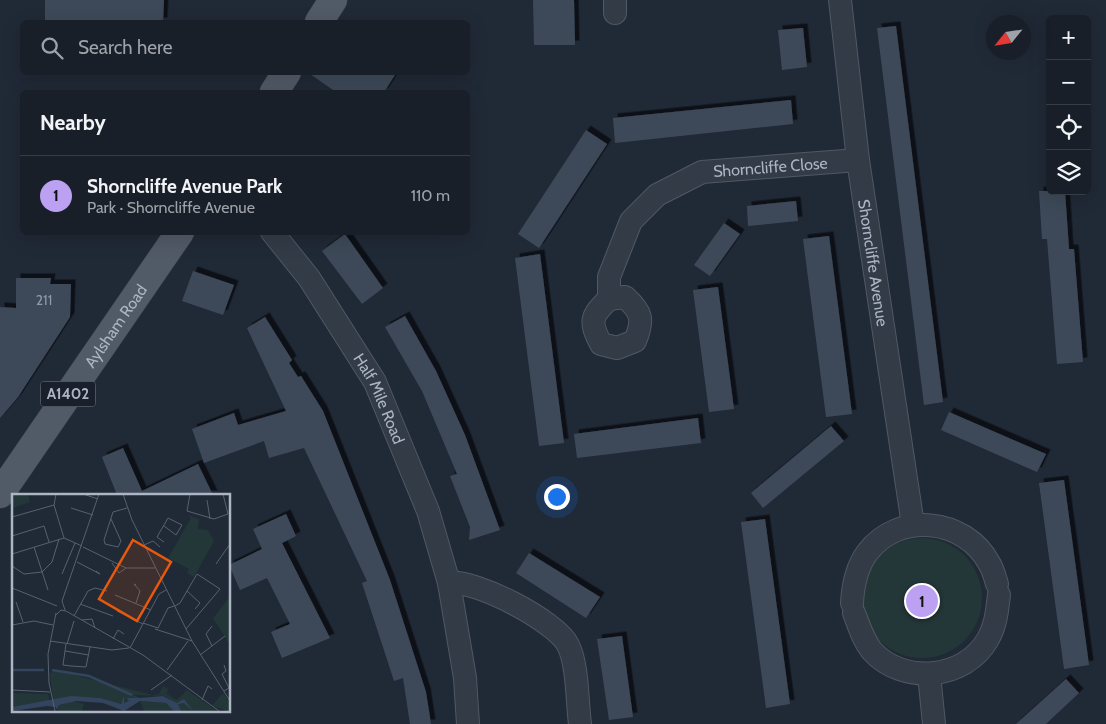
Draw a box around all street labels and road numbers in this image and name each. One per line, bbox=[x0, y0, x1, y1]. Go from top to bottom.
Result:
street label: Shorncliffe Close bbox=[712, 153, 828, 181]
street label: Shorncliffe Avenue bbox=[855, 198, 892, 328]
street label: Aylsham Road bbox=[80, 281, 151, 371]
street label: Half Mile Road bbox=[350, 350, 409, 446]
road number: A1402 bbox=[40, 382, 96, 406]

